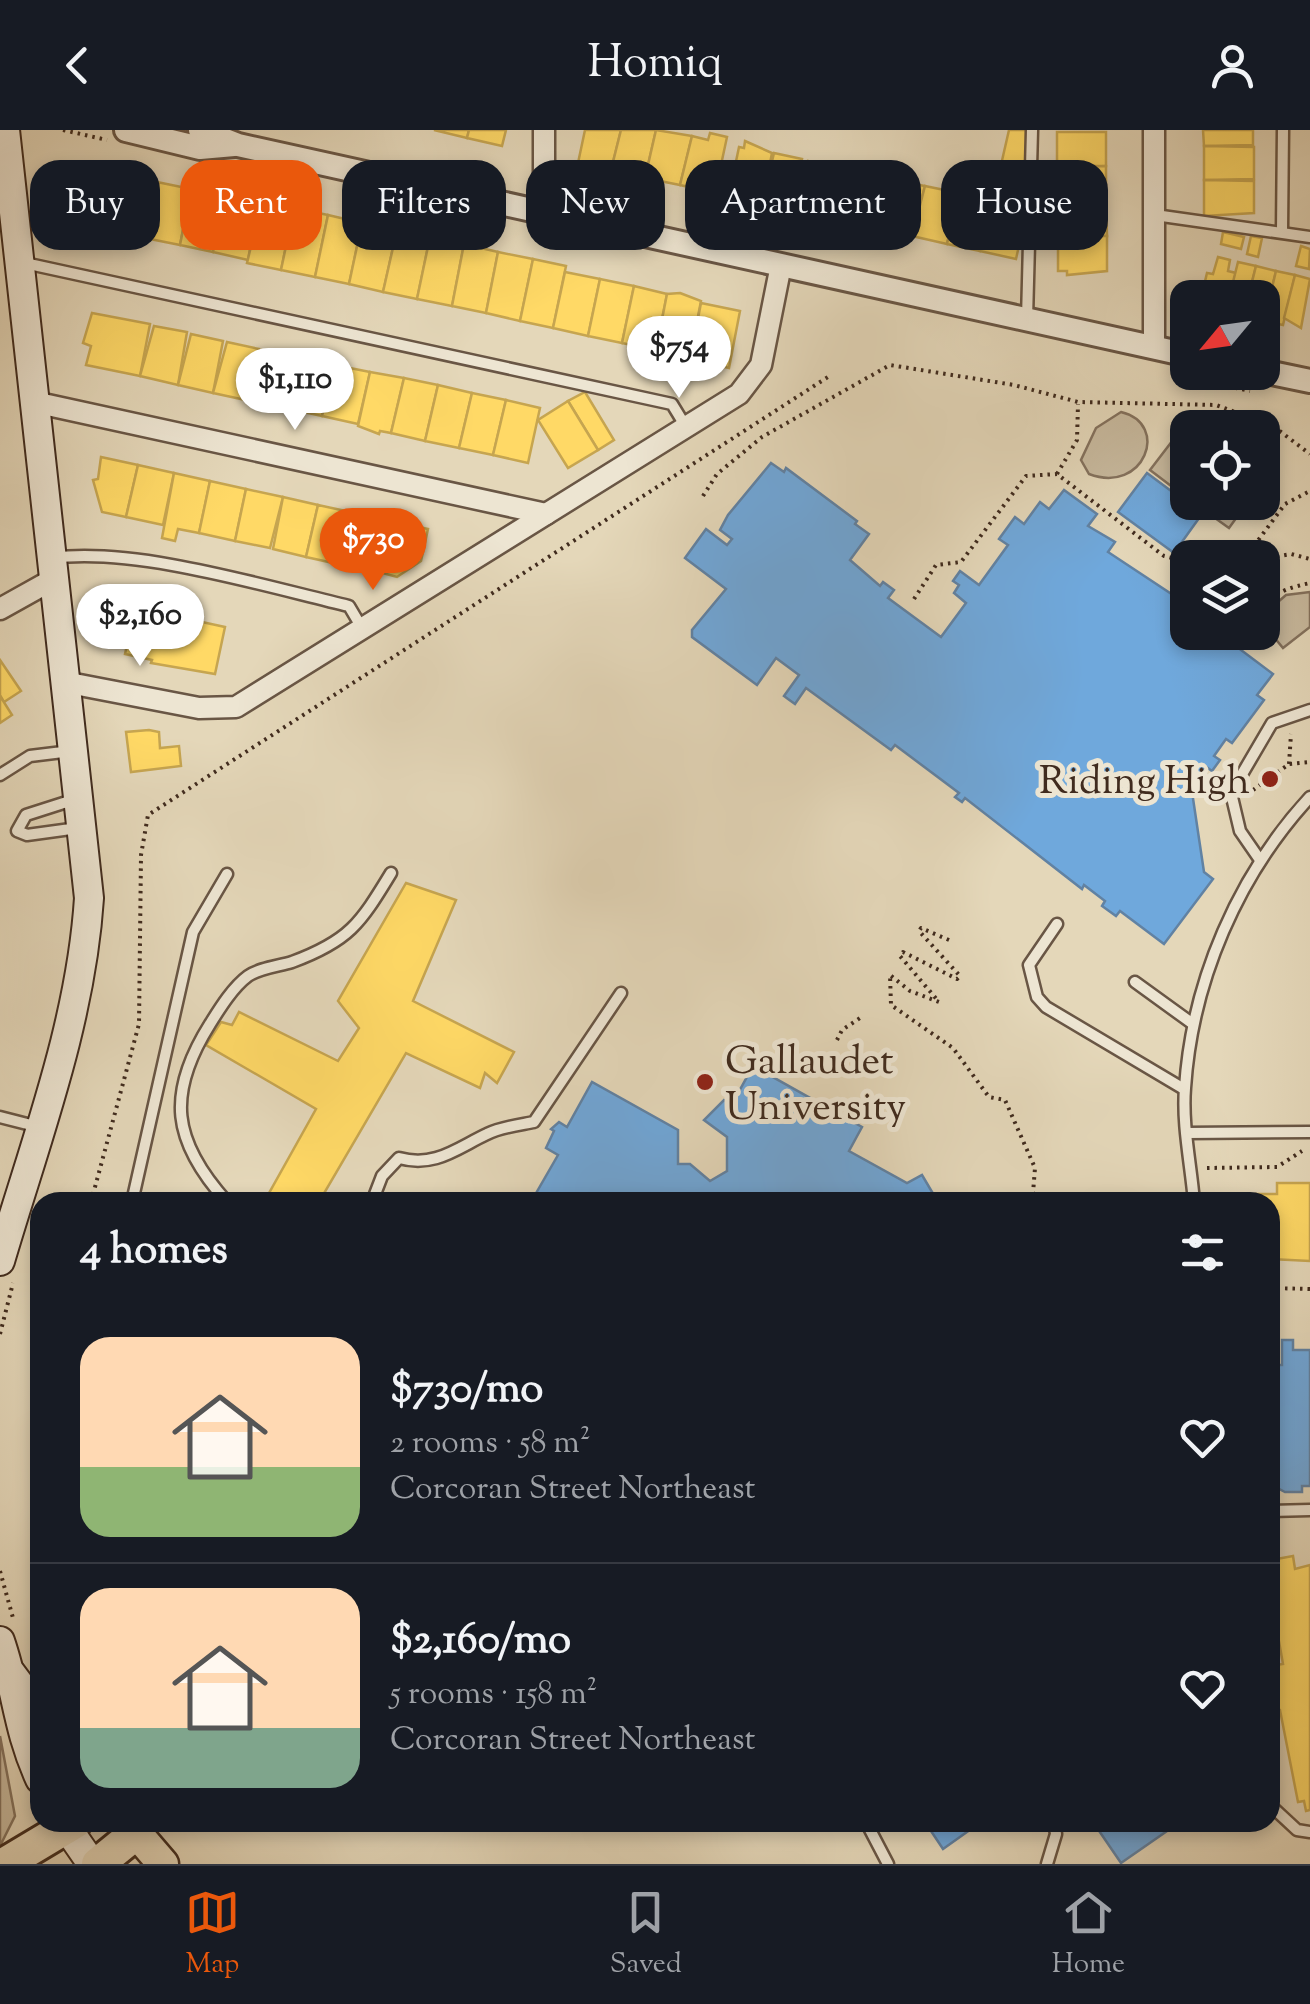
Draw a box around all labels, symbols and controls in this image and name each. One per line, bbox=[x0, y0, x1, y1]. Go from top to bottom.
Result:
text: Homiq bbox=[587, 33, 723, 98]
icon: back bbox=[50, 38, 105, 93]
icon: person bbox=[1205, 38, 1260, 93]
chip: Buy bbox=[30, 160, 160, 250]
chip: Rent bbox=[180, 160, 322, 250]
chip: Filters bbox=[342, 160, 506, 250]
chip: New bbox=[526, 160, 665, 250]
chip: Apartment bbox=[685, 160, 921, 250]
chip: House bbox=[941, 160, 1108, 250]
north arrow bbox=[1170, 280, 1280, 390]
map controls bbox=[1170, 280, 1280, 650]
pin: $754 bbox=[620, 316, 738, 401]
text: $754 bbox=[649, 325, 709, 371]
pin: $1,110 bbox=[214, 348, 376, 433]
text: $1,110 bbox=[258, 357, 332, 403]
button: locate bbox=[1170, 410, 1280, 520]
pin: $730 bbox=[314, 508, 432, 593]
text: $730 bbox=[342, 517, 404, 563]
button: layers bbox=[1170, 540, 1280, 650]
pin: $2,160 bbox=[59, 584, 221, 669]
text: $2,160 bbox=[98, 593, 182, 639]
place label: Riding High bbox=[1039, 755, 1250, 812]
marker: Riding High bbox=[1259, 768, 1281, 790]
place label: Gallaudet University bbox=[725, 1035, 906, 1138]
marker: Gallaudet University bbox=[694, 1071, 716, 1093]
text: 4 homes bbox=[80, 1222, 228, 1282]
icon: filters bbox=[1175, 1225, 1230, 1280]
text: $730/mo bbox=[390, 1361, 543, 1421]
icon: home bbox=[160, 1377, 280, 1497]
icon: heart bbox=[1175, 1410, 1230, 1465]
text: 2 rooms · 58 m² bbox=[390, 1421, 591, 1467]
text: Corcoran Street Northeast bbox=[390, 1467, 755, 1513]
text: $2,160/mo bbox=[390, 1612, 571, 1672]
icon: home bbox=[160, 1628, 280, 1748]
icon: heart bbox=[1175, 1661, 1230, 1716]
text: 5 rooms · 158 m² bbox=[390, 1672, 597, 1718]
text: Corcoran Street Northeast bbox=[390, 1718, 755, 1764]
tab: Map bbox=[185, 1885, 240, 1985]
tab: Saved bbox=[610, 1885, 682, 1985]
tab: Home bbox=[1052, 1885, 1125, 1985]

